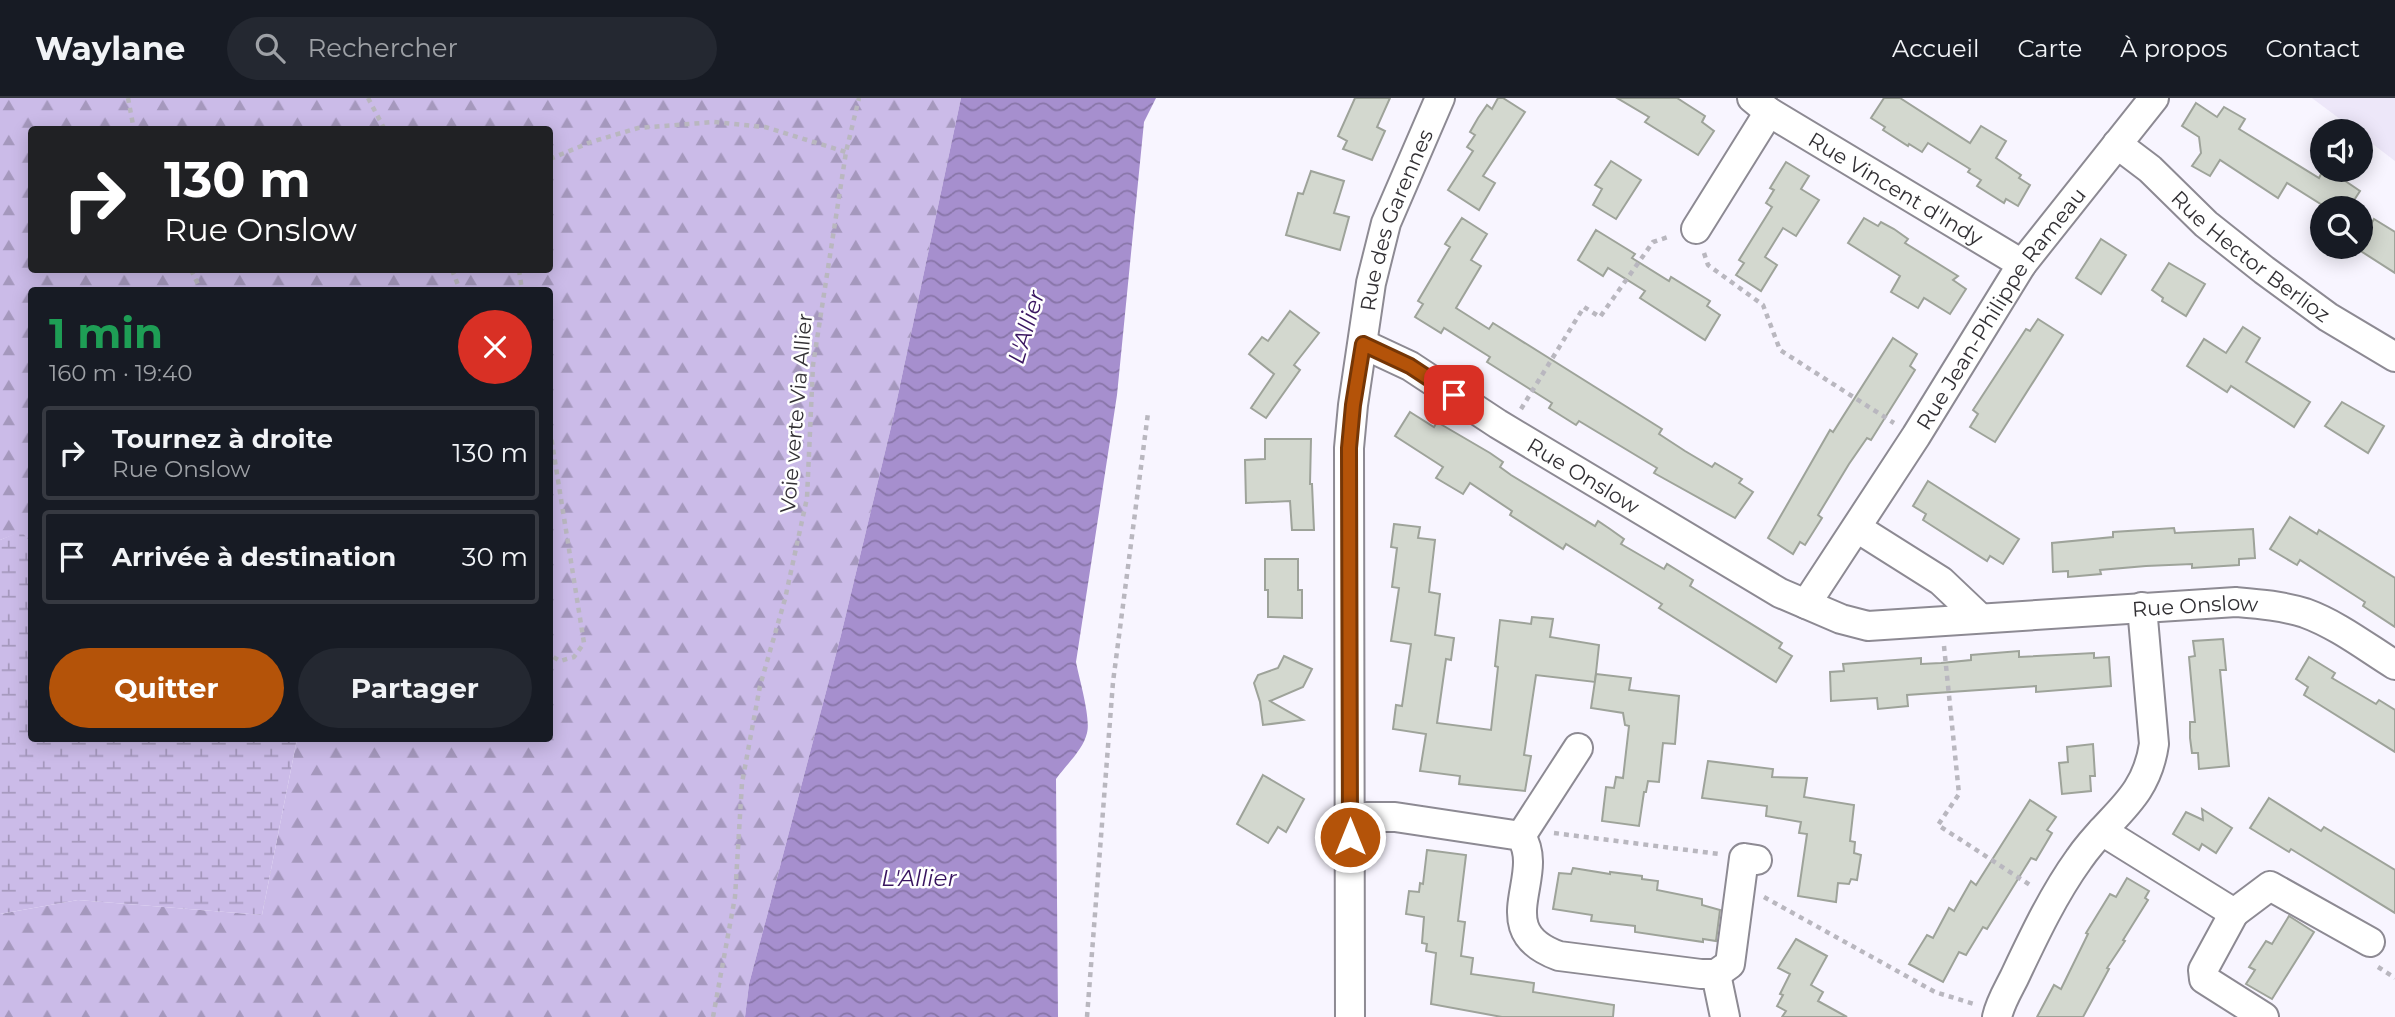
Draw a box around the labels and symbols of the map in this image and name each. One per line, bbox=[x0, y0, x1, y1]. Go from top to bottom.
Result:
street label: Rue des Garennes bbox=[1355, 125, 1438, 313]
street label: Rue Vincent d'Indy bbox=[1804, 126, 1988, 250]
street label: Rue Jean-Philippe Rameau bbox=[1911, 182, 2091, 434]
street label: Rue Hector Berlioz bbox=[2167, 185, 2335, 327]
water label: L'Allier bbox=[1002, 286, 1051, 367]
street label: Voie verte Via Allier bbox=[775, 312, 817, 514]
pin bbox=[1424, 365, 1484, 425]
street label: Rue Onslow bbox=[1523, 432, 1645, 519]
street label: Rue Onslow bbox=[2131, 589, 2260, 621]
position arrow bbox=[1313, 800, 1387, 874]
water label: L'Allier bbox=[881, 864, 957, 892]

